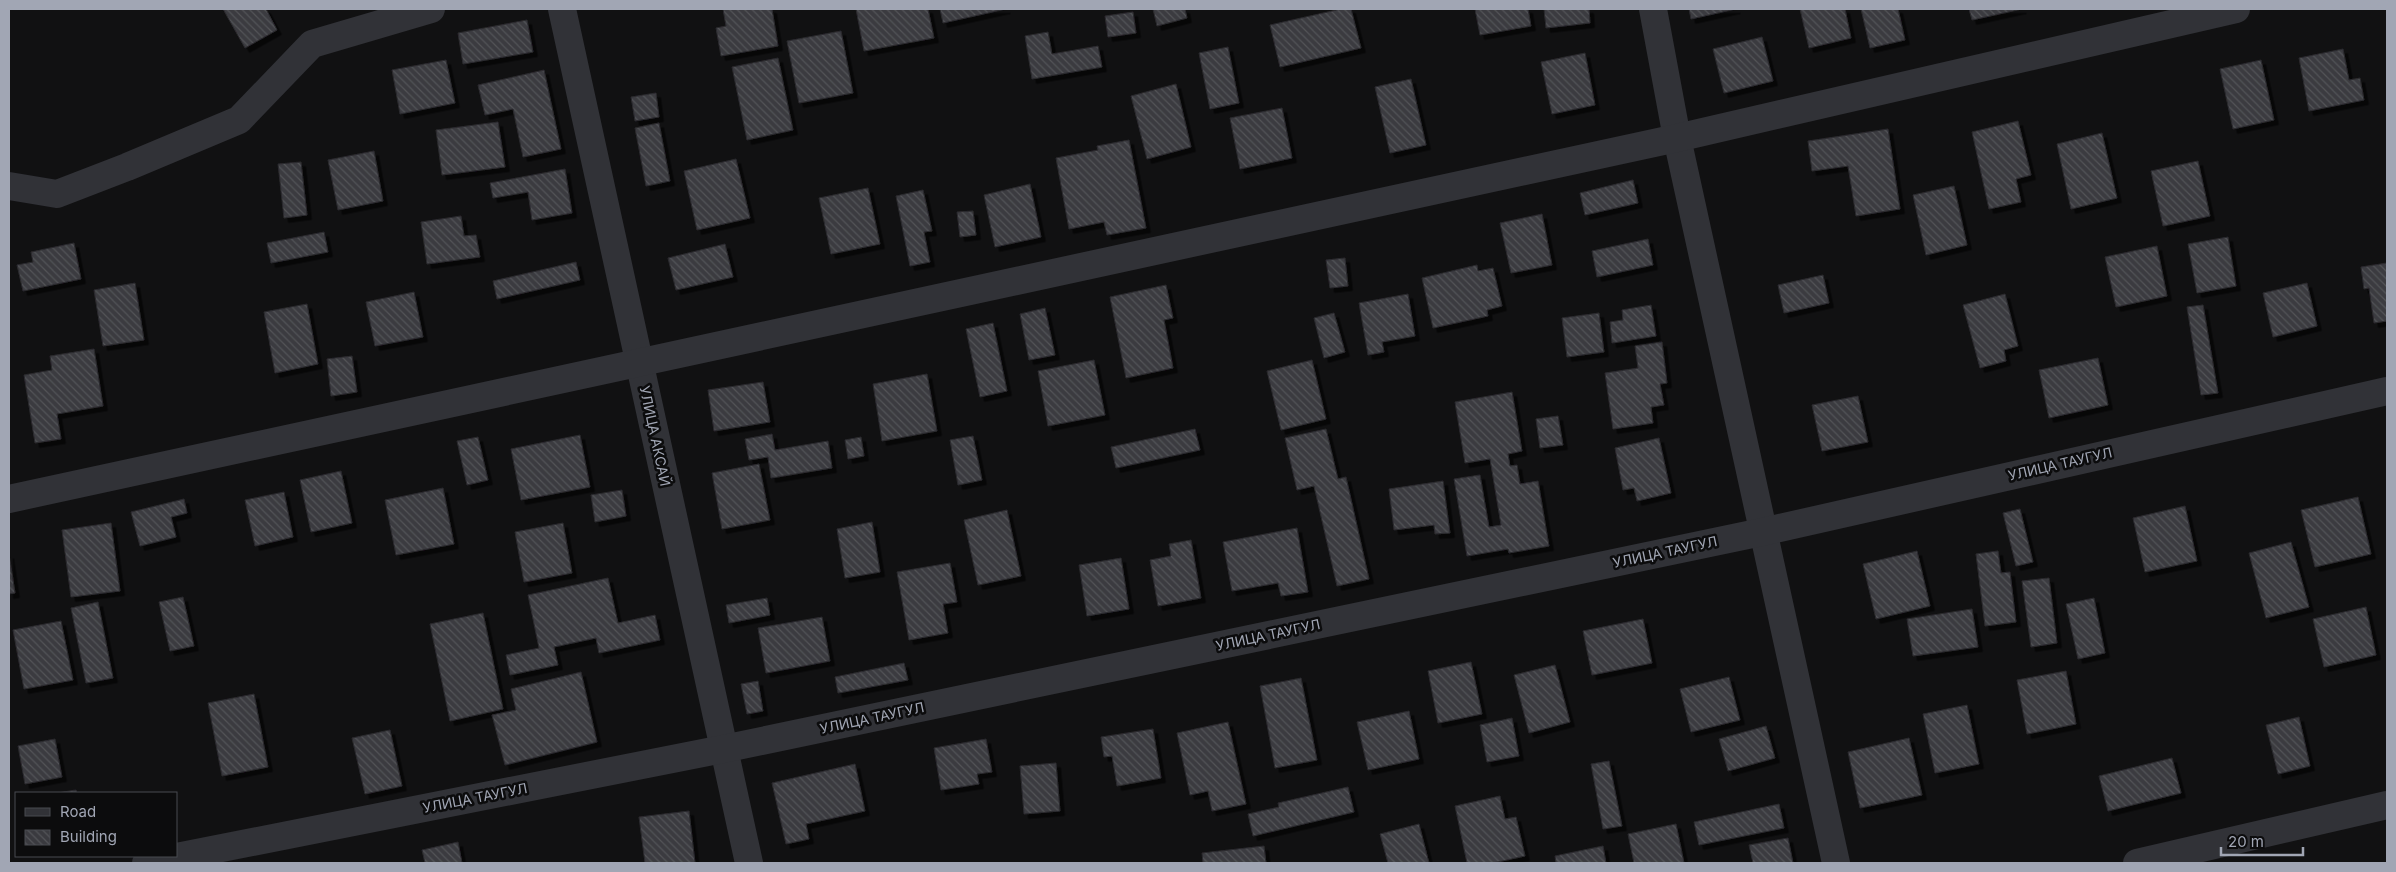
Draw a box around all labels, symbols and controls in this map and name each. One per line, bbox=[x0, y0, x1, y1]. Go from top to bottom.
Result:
street label: УЛИЦА АКСАЙ bbox=[637, 384, 675, 488]
street label: УЛИЦА ТАУГУЛ bbox=[2006, 443, 2114, 484]
street label: УЛИЦА ТАУГУЛ bbox=[1611, 532, 1719, 571]
street label: УЛИЦА ТАУГУЛ bbox=[1214, 615, 1322, 654]
street label: УЛИЦА ТАУГУЛ bbox=[818, 698, 926, 737]
street label: УЛИЦА ТАУГУЛ bbox=[421, 779, 529, 816]
legend bbox=[15, 792, 178, 857]
text: Road bbox=[60, 802, 96, 821]
scale bar bbox=[2221, 824, 2304, 856]
text: Building bbox=[60, 827, 117, 846]
text: 20 m bbox=[2228, 832, 2264, 851]

